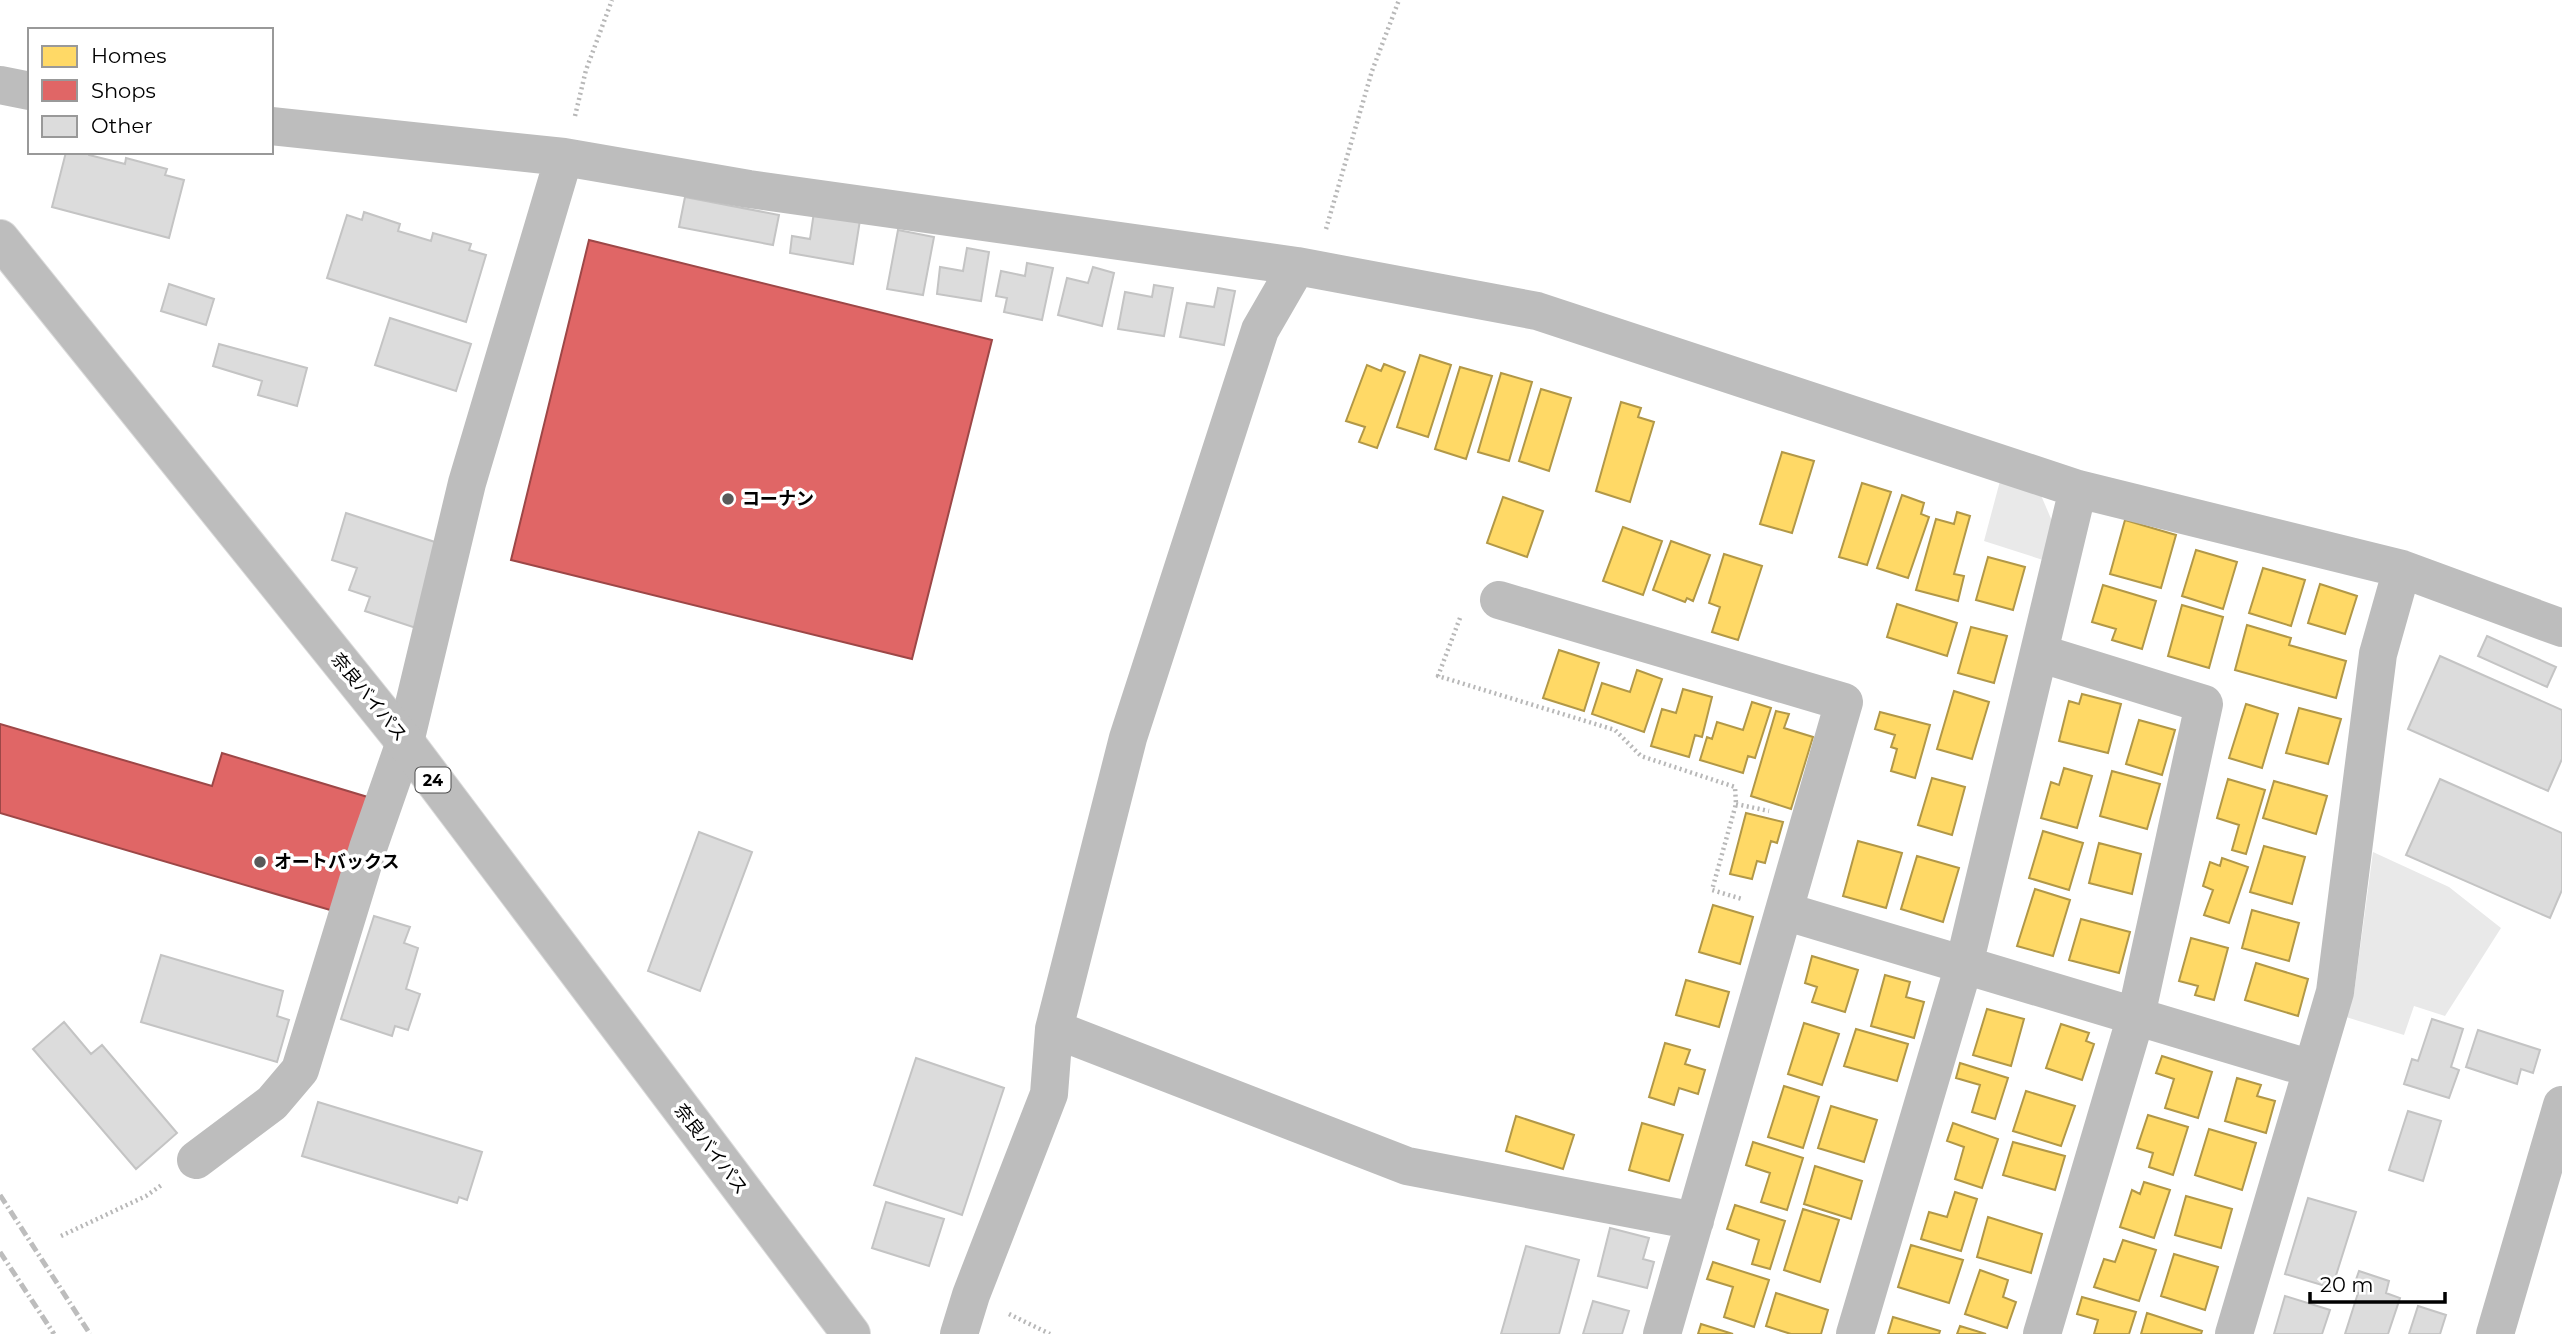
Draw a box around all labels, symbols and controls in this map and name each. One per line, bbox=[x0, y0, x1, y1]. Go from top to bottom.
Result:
legend bbox=[28, 28, 273, 154]
text: Homes bbox=[91, 43, 166, 68]
text: Shops bbox=[91, 78, 156, 103]
text: Other bbox=[91, 113, 153, 138]
place label: コーナン bbox=[742, 488, 814, 510]
marker: コーナン bbox=[720, 491, 736, 507]
street label: 奈良バイパス bbox=[327, 648, 411, 746]
road number: 24 bbox=[416, 768, 450, 792]
place label: オートバックス bbox=[274, 851, 399, 873]
marker: オートバックス bbox=[252, 854, 268, 870]
street label: 奈良バイパス bbox=[670, 1099, 752, 1199]
scale bar bbox=[2310, 1260, 2445, 1304]
text: 20 m bbox=[2320, 1272, 2374, 1297]

